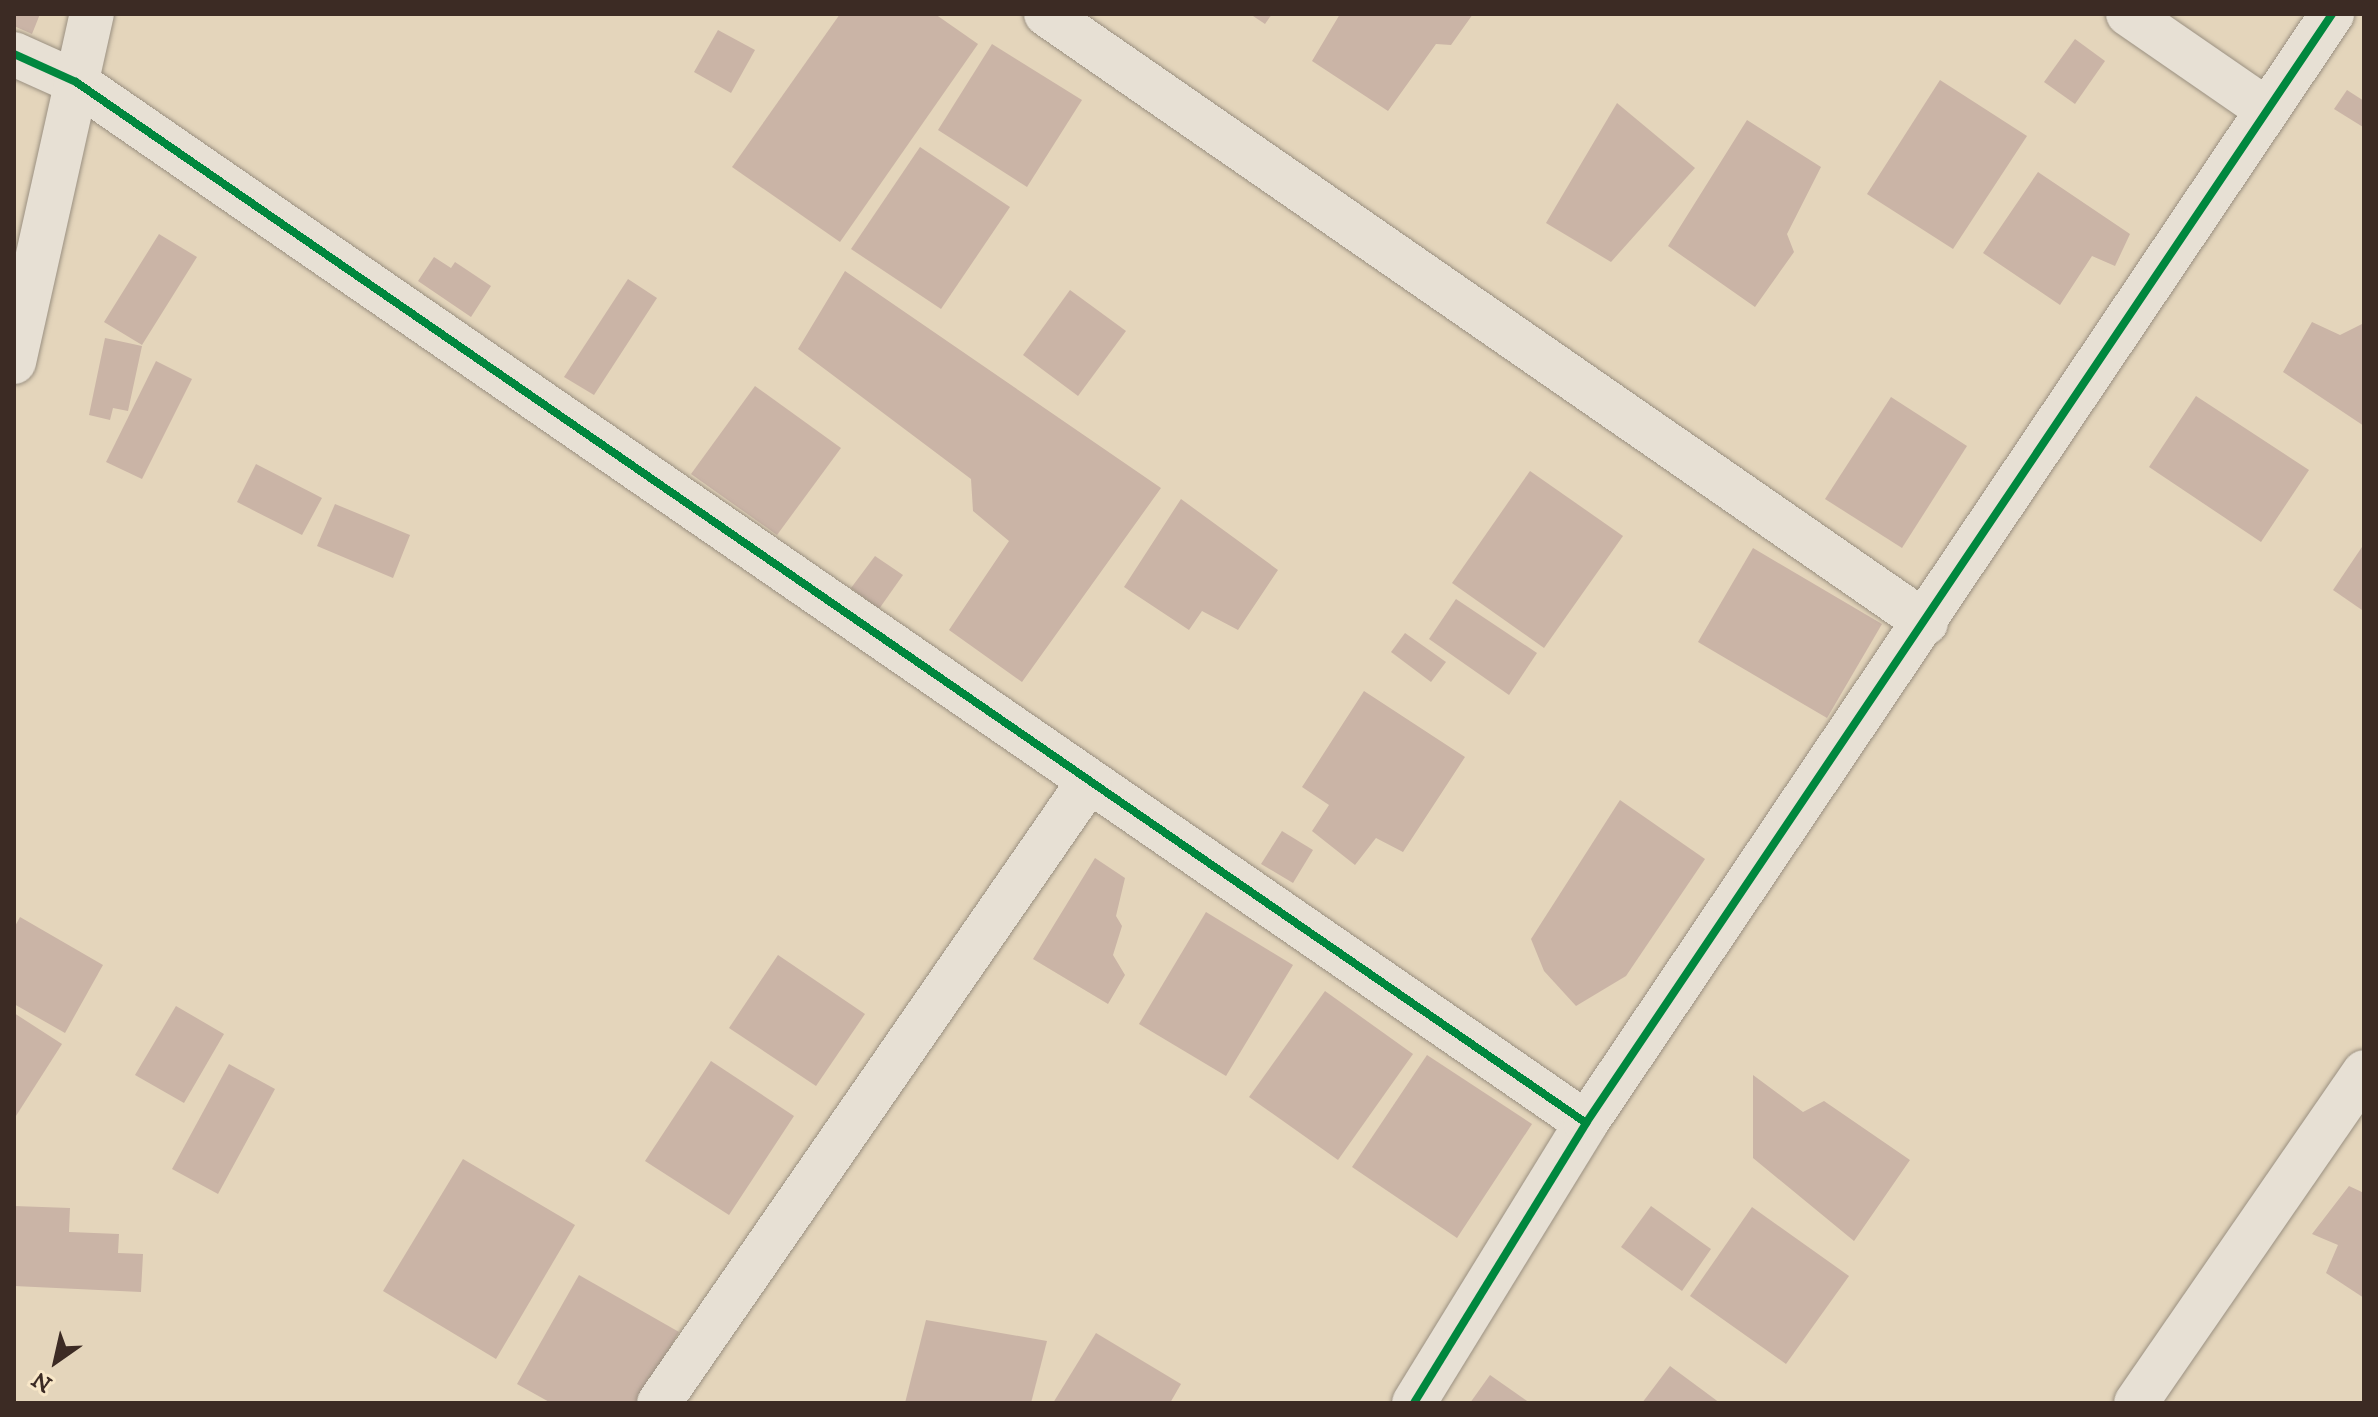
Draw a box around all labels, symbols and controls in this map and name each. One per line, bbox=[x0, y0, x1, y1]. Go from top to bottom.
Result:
north arrow bbox=[16, 1321, 96, 1401]
text: N bbox=[27, 1365, 57, 1398]

